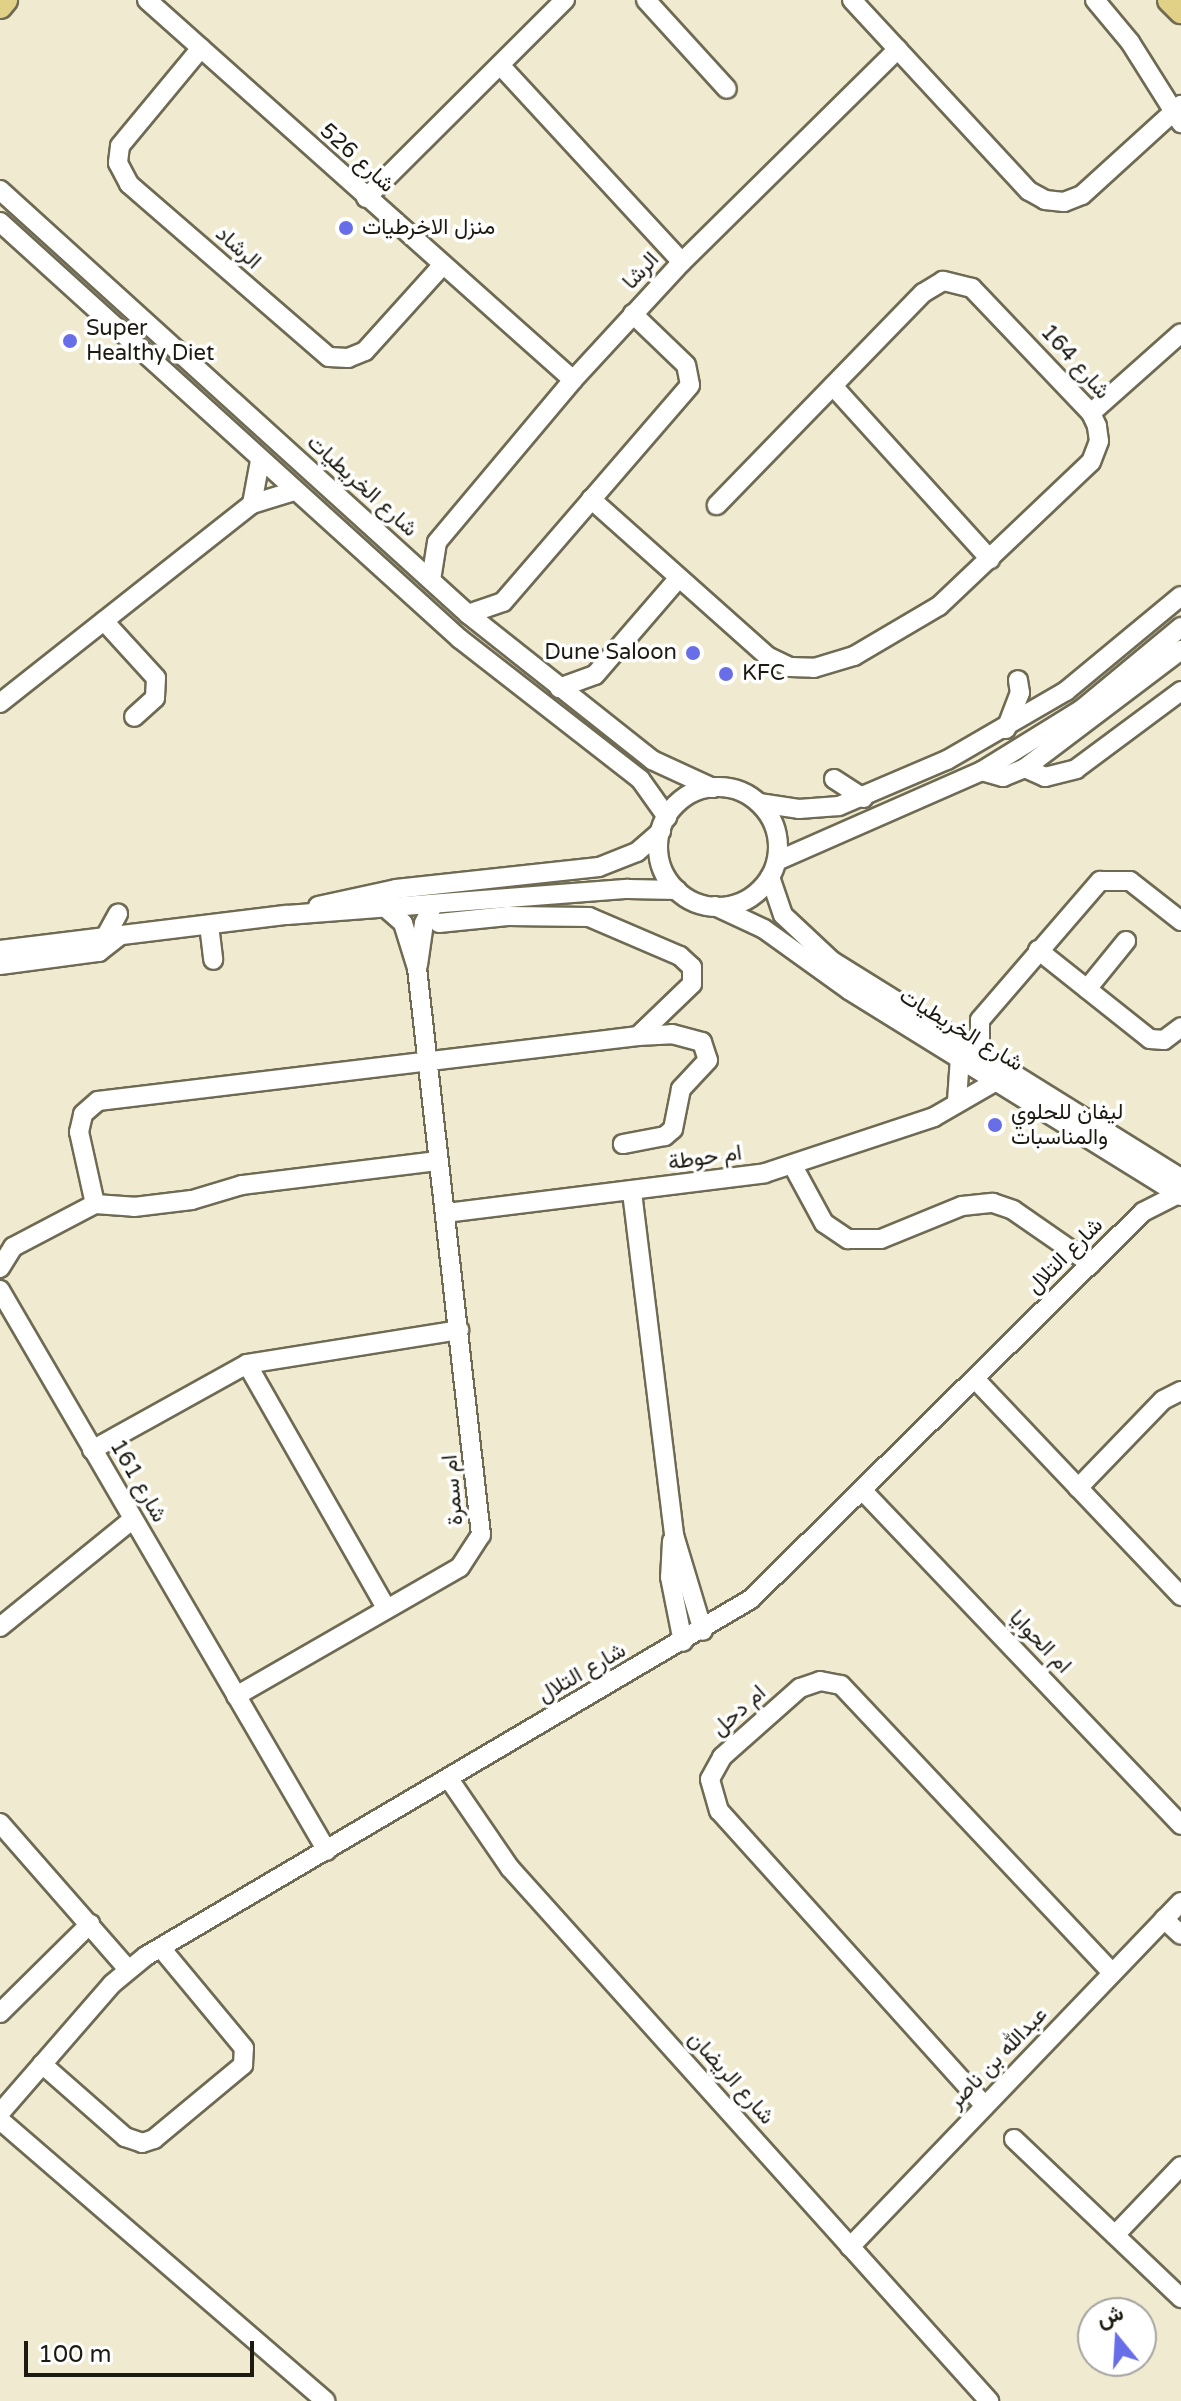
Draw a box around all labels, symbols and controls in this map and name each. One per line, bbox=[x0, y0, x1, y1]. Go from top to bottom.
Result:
street label: شارع 526 bbox=[314, 118, 400, 198]
place label: منزل الاخرطيات bbox=[362, 215, 495, 241]
marker: منزل الاخرطيات bbox=[337, 219, 355, 237]
street label: الرشاد bbox=[210, 221, 266, 275]
street label: الرشا bbox=[617, 247, 665, 295]
place label: Super Healthy Diet bbox=[86, 315, 214, 366]
street label: شارع 164 bbox=[1035, 319, 1115, 405]
marker: Super Healthy Diet bbox=[61, 332, 79, 350]
street label: شارع الخريطيات bbox=[301, 429, 423, 543]
place label: Dune Saloon bbox=[544, 640, 677, 666]
marker: Dune Saloon bbox=[684, 644, 702, 662]
place label: KFC bbox=[742, 661, 785, 687]
marker: KFC bbox=[717, 665, 735, 683]
street label: شارع الخريطيات bbox=[894, 983, 1028, 1077]
place label: ليفان للحلوي والمناسبات bbox=[1011, 1099, 1123, 1150]
marker: ليفان للحلوي والمناسبات bbox=[986, 1116, 1004, 1134]
street label: ام حوطة bbox=[666, 1140, 744, 1176]
street label: شارع التلال bbox=[1021, 1212, 1109, 1300]
street label: شارع 161 bbox=[104, 1435, 172, 1527]
street label: ام سمرة bbox=[437, 1454, 469, 1526]
street label: ام الحوايا bbox=[1003, 1605, 1077, 1679]
street label: شارع التلال bbox=[533, 1637, 631, 1709]
street label: ام دحل bbox=[706, 1680, 772, 1742]
street label: عبدالله بن ناصر bbox=[943, 2002, 1053, 2114]
street label: شارع الريضان bbox=[682, 2026, 780, 2130]
north arrow bbox=[1077, 2297, 1157, 2377]
text: ش bbox=[1094, 2300, 1127, 2333]
scale bar bbox=[28, 2325, 258, 2375]
text: 100 m bbox=[38, 2340, 112, 2369]

